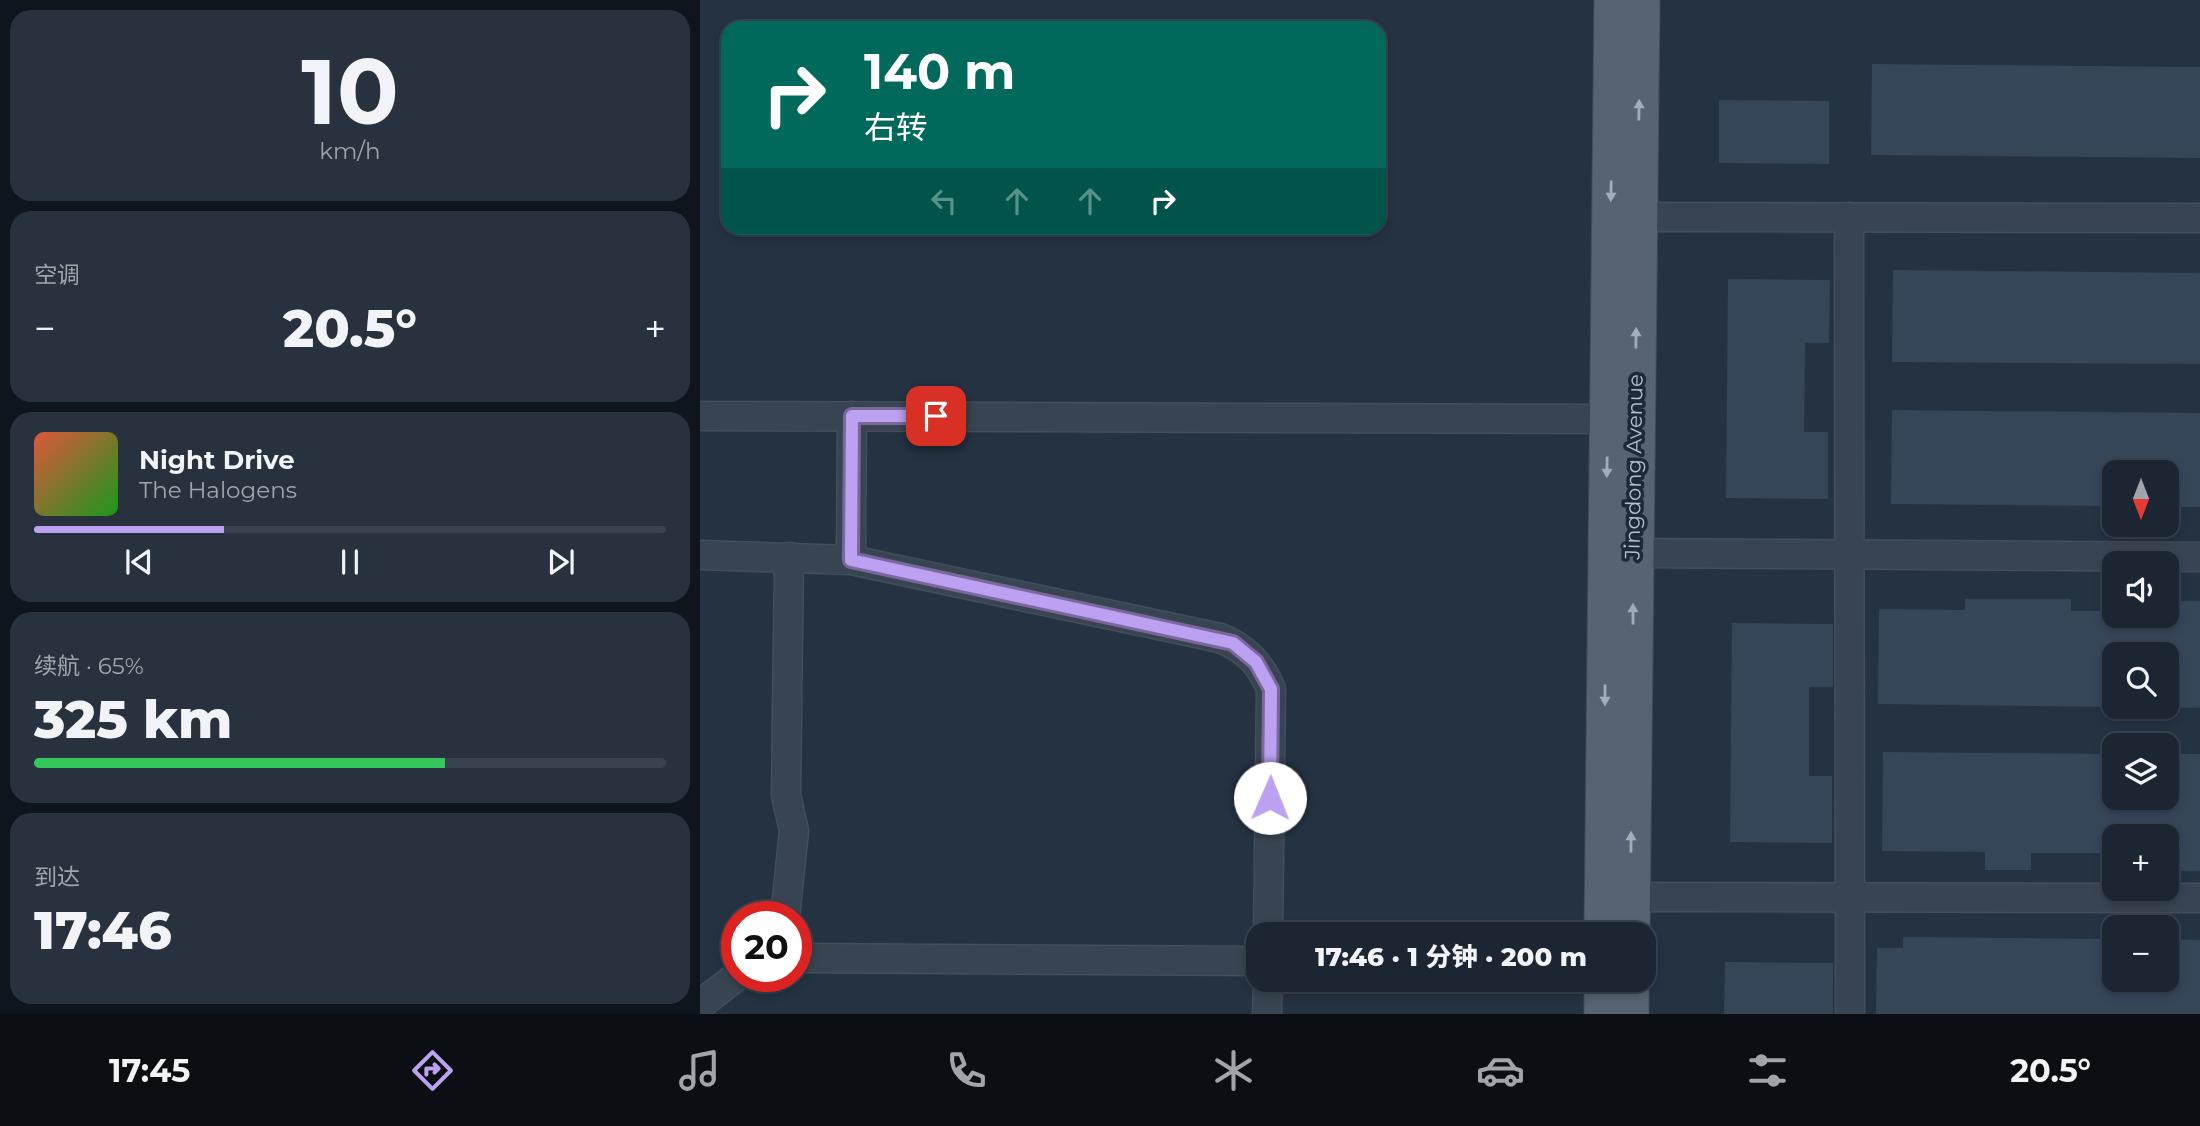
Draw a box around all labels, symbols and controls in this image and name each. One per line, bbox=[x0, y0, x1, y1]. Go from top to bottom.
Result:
text: 10 bbox=[301, 36, 399, 147]
text: 140 m bbox=[864, 42, 1016, 101]
icon: right bbox=[749, 49, 840, 140]
one-way arrow bbox=[1633, 99, 1645, 121]
text: 右转 bbox=[864, 108, 928, 147]
text: km/h bbox=[319, 137, 381, 165]
one-way arrow bbox=[1605, 180, 1616, 202]
icon: left bbox=[925, 182, 963, 220]
icon: ahead bbox=[998, 182, 1036, 220]
icon: ahead bbox=[1071, 182, 1109, 220]
icon: right bbox=[1144, 182, 1182, 220]
text: 空调 bbox=[34, 261, 80, 289]
text: 20.5° bbox=[283, 297, 417, 360]
text: − bbox=[34, 305, 56, 352]
text: + bbox=[644, 305, 666, 352]
one-way arrow bbox=[1630, 327, 1642, 349]
street label: Jingdong Avenue bbox=[1619, 374, 1648, 561]
pin bbox=[906, 386, 966, 446]
icon: arrive bbox=[917, 397, 955, 435]
text: Night Drive bbox=[139, 444, 295, 476]
one-way arrow bbox=[1601, 456, 1613, 478]
north arrow bbox=[2102, 460, 2179, 537]
map controls bbox=[2102, 460, 2179, 992]
text: The Halogens bbox=[139, 476, 297, 504]
icon: previous bbox=[120, 543, 158, 581]
icon: pause bbox=[331, 543, 369, 581]
icon: next bbox=[542, 543, 580, 581]
button: sound bbox=[2102, 551, 2179, 628]
one-way arrow bbox=[1627, 603, 1639, 625]
button: search bbox=[2102, 642, 2179, 719]
text: 续航 · 65% bbox=[34, 652, 144, 680]
one-way arrow bbox=[1599, 684, 1611, 706]
text: 325 km bbox=[34, 688, 232, 751]
button: layers bbox=[2102, 733, 2179, 810]
position arrow bbox=[1233, 761, 1307, 835]
button: + bbox=[2102, 824, 2179, 901]
one-way arrow bbox=[1625, 831, 1637, 853]
text: 到达 bbox=[34, 863, 80, 891]
text: 17:46 bbox=[34, 899, 172, 962]
speed limit sign: 20 bbox=[721, 901, 812, 992]
button: − bbox=[2102, 915, 2179, 992]
text: 17:46 · 1 分钟 · 200 m bbox=[1315, 941, 1587, 973]
icon: directions bbox=[408, 1046, 457, 1095]
icon: music bbox=[675, 1046, 724, 1095]
icon: phone bbox=[942, 1046, 991, 1095]
icon: climate bbox=[1209, 1046, 1258, 1095]
icon: car bbox=[1476, 1046, 1525, 1095]
icon: filters bbox=[1743, 1046, 1792, 1095]
text: 17:45 bbox=[109, 1051, 190, 1090]
text: 20.5° bbox=[2010, 1051, 2091, 1090]

